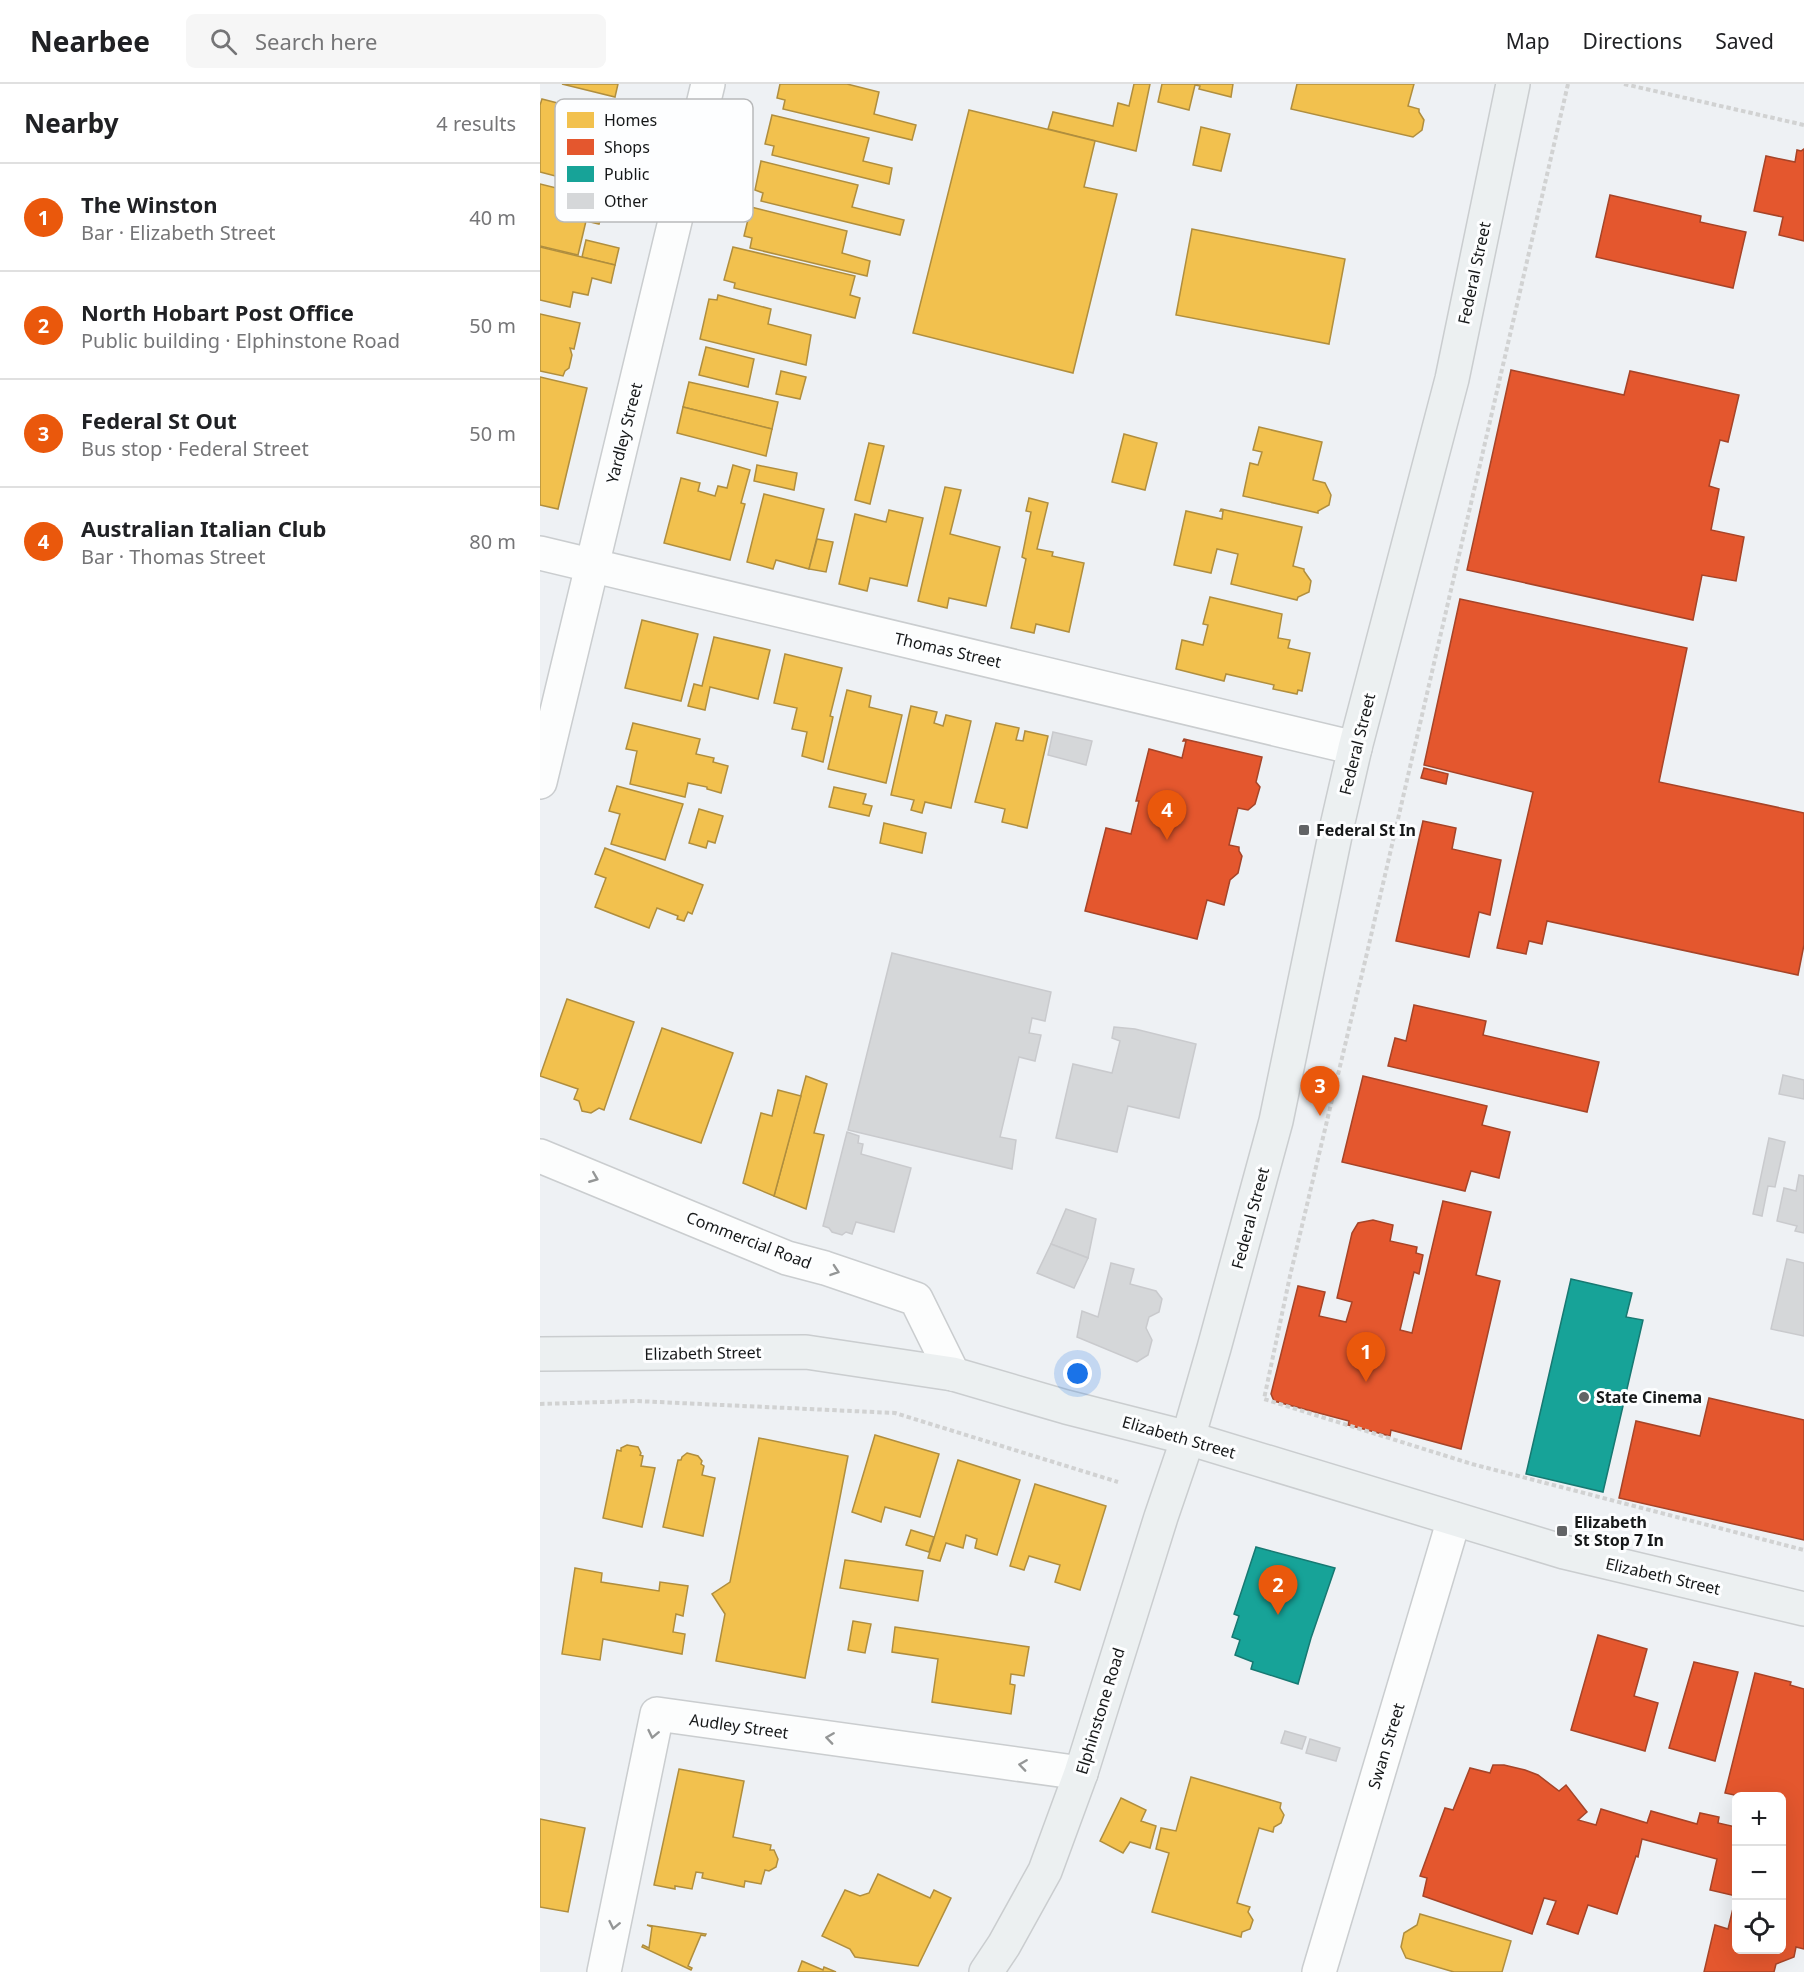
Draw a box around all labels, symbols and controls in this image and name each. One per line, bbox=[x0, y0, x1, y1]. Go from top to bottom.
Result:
search box bbox=[186, 14, 606, 68]
text: Nearbee bbox=[30, 22, 150, 60]
icon: search bbox=[207, 25, 240, 58]
text: Search here bbox=[255, 26, 377, 56]
text: Map bbox=[1506, 27, 1550, 55]
text: Directions bbox=[1583, 27, 1682, 55]
text: Saved bbox=[1715, 27, 1774, 55]
legend bbox=[555, 99, 753, 222]
text: Nearby bbox=[24, 105, 119, 141]
text: Homes bbox=[604, 109, 657, 131]
text: 4 results bbox=[436, 110, 516, 137]
text: Shops bbox=[604, 136, 650, 158]
text: Public bbox=[604, 163, 650, 185]
text: The Winston bbox=[81, 189, 218, 219]
text: Other bbox=[604, 190, 648, 212]
text: 1 bbox=[38, 204, 49, 231]
text: 40 m bbox=[469, 204, 516, 231]
text: Bar · Elizabeth Street bbox=[81, 219, 276, 246]
street label: Federal Street bbox=[1452, 219, 1496, 326]
text: North Hobart Post Office bbox=[81, 297, 354, 327]
text: 2 bbox=[38, 312, 49, 339]
text: 50 m bbox=[469, 312, 516, 339]
text: Public building · Elphinstone Road bbox=[81, 327, 400, 354]
street label: Yardley Street bbox=[601, 380, 647, 486]
text: Federal St Out bbox=[81, 405, 237, 435]
text: 3 bbox=[38, 420, 49, 447]
text: 50 m bbox=[469, 420, 516, 447]
text: Bus stop · Federal Street bbox=[81, 435, 309, 462]
text: Australian Italian Club bbox=[81, 513, 327, 543]
text: 4 bbox=[38, 528, 49, 555]
text: 80 m bbox=[469, 528, 516, 555]
text: Bar · Thomas Street bbox=[81, 543, 265, 570]
street label: Thomas Street bbox=[892, 627, 1004, 673]
street label: Federal Street bbox=[1334, 690, 1380, 797]
pin: 4 bbox=[1148, 790, 1186, 840]
place label: Federal St In bbox=[1316, 819, 1416, 841]
marker: Federal St In bbox=[1297, 823, 1311, 837]
pin: 3 bbox=[1300, 1066, 1340, 1116]
street label: Federal Street bbox=[1226, 1165, 1274, 1271]
one-way arrow bbox=[588, 1171, 599, 1183]
street label: Commercial Road bbox=[683, 1206, 815, 1274]
one-way arrow bbox=[829, 1264, 839, 1277]
pin: 1 bbox=[1346, 1332, 1386, 1382]
street label: Elizabeth Street bbox=[644, 1341, 762, 1365]
your location bbox=[1063, 1359, 1092, 1388]
place label: State Cinema bbox=[1596, 1386, 1702, 1408]
marker: State Cinema bbox=[1577, 1390, 1591, 1404]
street label: Elizabeth Street bbox=[1120, 1410, 1238, 1464]
place label: Elizabeth St Stop 7 In bbox=[1574, 1511, 1664, 1551]
marker: Elizabeth St Stop 7 In bbox=[1555, 1524, 1569, 1538]
street label: Elizabeth Street bbox=[1604, 1552, 1723, 1600]
pin: 2 bbox=[1258, 1566, 1298, 1615]
street label: Elphinstone Road bbox=[1070, 1645, 1130, 1777]
street label: Swan Street bbox=[1362, 1700, 1410, 1792]
street label: Audley Street bbox=[688, 1708, 790, 1744]
one-way arrow bbox=[647, 1729, 660, 1739]
one-way arrow bbox=[826, 1733, 835, 1745]
one-way arrow bbox=[1019, 1760, 1028, 1772]
map controls bbox=[1732, 1792, 1786, 1954]
button: + bbox=[1732, 1792, 1786, 1846]
button: − bbox=[1732, 1846, 1786, 1900]
button: locate bbox=[1732, 1900, 1786, 1954]
one-way arrow bbox=[608, 1920, 621, 1930]

